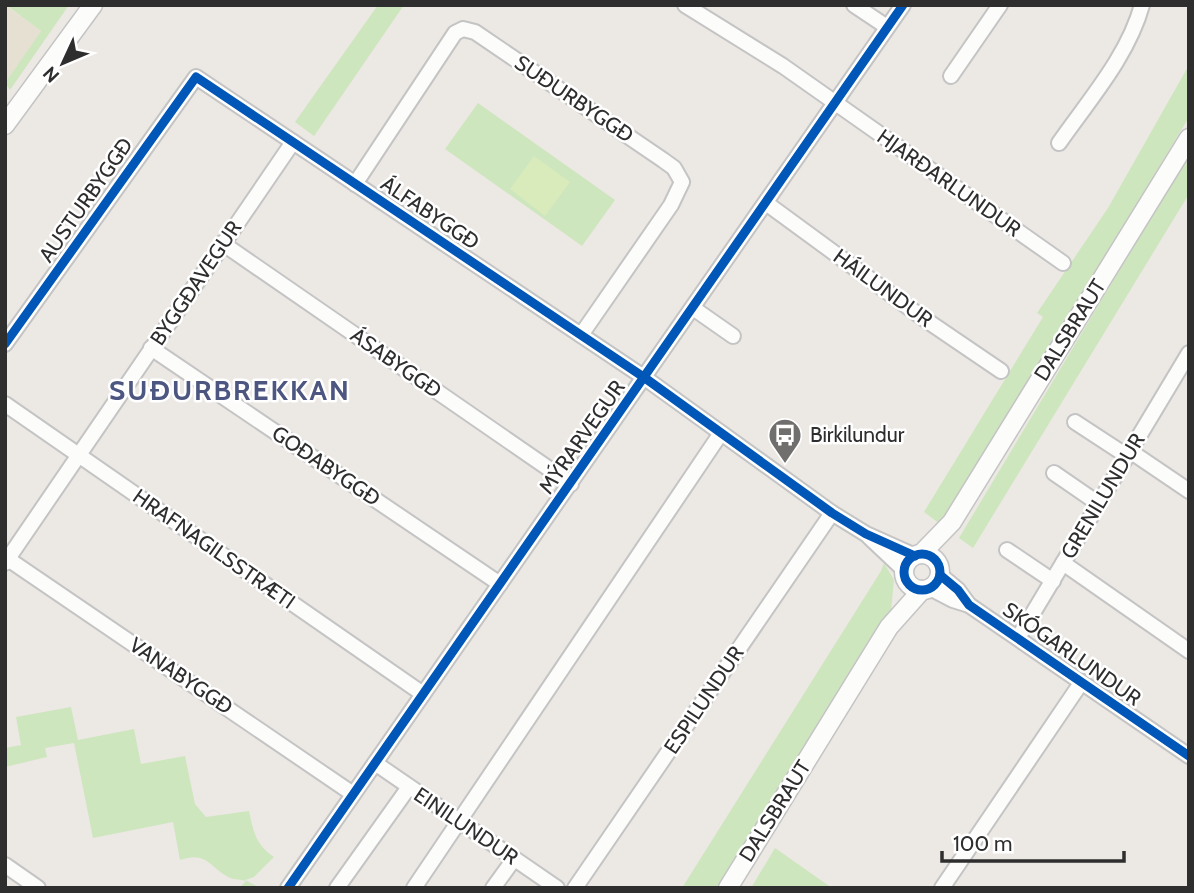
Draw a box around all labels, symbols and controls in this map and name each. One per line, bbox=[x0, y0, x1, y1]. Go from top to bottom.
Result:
north arrow bbox=[28, 28, 98, 98]
street label: SUÐURBYGGÐ bbox=[510, 50, 638, 147]
text: N bbox=[38, 62, 64, 87]
street label: HJARÐARLUNDUR bbox=[873, 124, 1026, 242]
street label: AUSTURBYGGÐ bbox=[33, 133, 138, 267]
street label: ÁLFABYGGÐ bbox=[376, 171, 484, 255]
street label: BYGGÐAVEGUR bbox=[145, 215, 247, 350]
street label: HÁILUNDUR bbox=[829, 243, 938, 332]
street label: DALSBRAUT bbox=[1029, 274, 1111, 385]
street label: ÁSABYGGÐ bbox=[346, 322, 446, 403]
district label: SUÐURBREKKAN bbox=[109, 373, 351, 407]
street label: MÝRARVEGUR bbox=[533, 375, 630, 498]
bus stop icon: Birkilundur bbox=[766, 416, 804, 465]
street label: GOÐABYGGÐ bbox=[267, 420, 385, 511]
place label: Birkilundur bbox=[810, 422, 905, 447]
street label: GRENILUNDUR bbox=[1055, 428, 1150, 563]
street label: HRAFNAGILSSTRÆTI bbox=[128, 483, 300, 614]
street label: SKÓGARLUNDUR bbox=[998, 597, 1146, 711]
street label: VANABYGGÐ bbox=[125, 632, 238, 719]
street label: ESPILUNDUR bbox=[658, 641, 749, 758]
street label: DALSBRAUT bbox=[734, 755, 816, 866]
street label: EINILUNDUR bbox=[409, 782, 523, 870]
scale bar bbox=[942, 820, 1124, 864]
text: 100 m bbox=[953, 831, 1012, 856]

